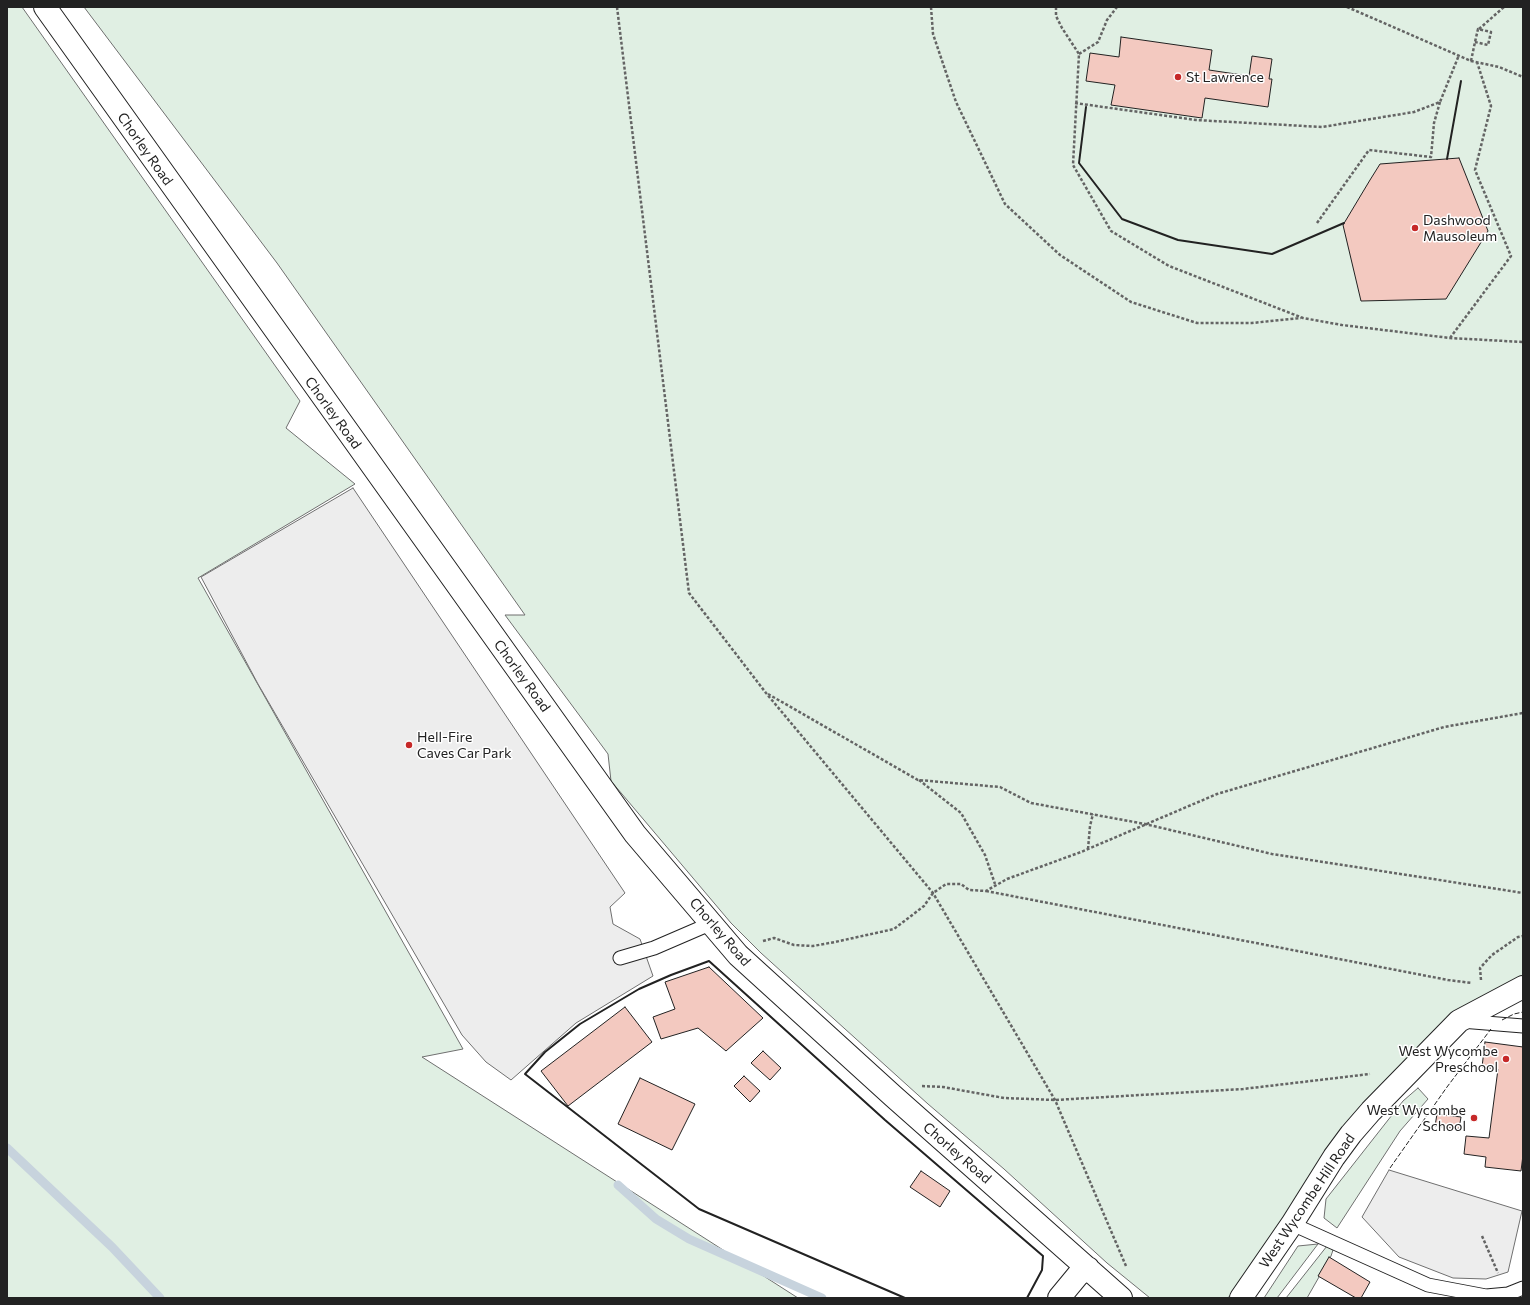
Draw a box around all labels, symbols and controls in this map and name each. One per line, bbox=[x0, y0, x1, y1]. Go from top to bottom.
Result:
place label: St Lawrence bbox=[1186, 69, 1264, 85]
marker: St Lawrence bbox=[1173, 72, 1183, 82]
street label: Chorley Road bbox=[114, 109, 176, 189]
place label: Dashwood Mausoleum bbox=[1423, 212, 1497, 244]
marker: Dashwood Mausoleum bbox=[1410, 223, 1420, 233]
street label: Chorley Road bbox=[301, 374, 365, 452]
street label: Chorley Road bbox=[490, 637, 554, 715]
place label: Hell-Fire Caves Car Park bbox=[417, 729, 512, 762]
marker: Hell-Fire Caves Car Park bbox=[404, 740, 414, 750]
street label: Chorley Road bbox=[686, 894, 754, 970]
place label: West Wycombe Preschool bbox=[1399, 1043, 1498, 1076]
marker: West Wycombe Preschool bbox=[1501, 1054, 1511, 1064]
place label: West Wycombe School bbox=[1367, 1102, 1466, 1134]
marker: West Wycombe School bbox=[1469, 1113, 1479, 1123]
street label: Chorley Road bbox=[919, 1119, 995, 1187]
street label: West Wycombe Hill Road bbox=[1256, 1131, 1358, 1271]

